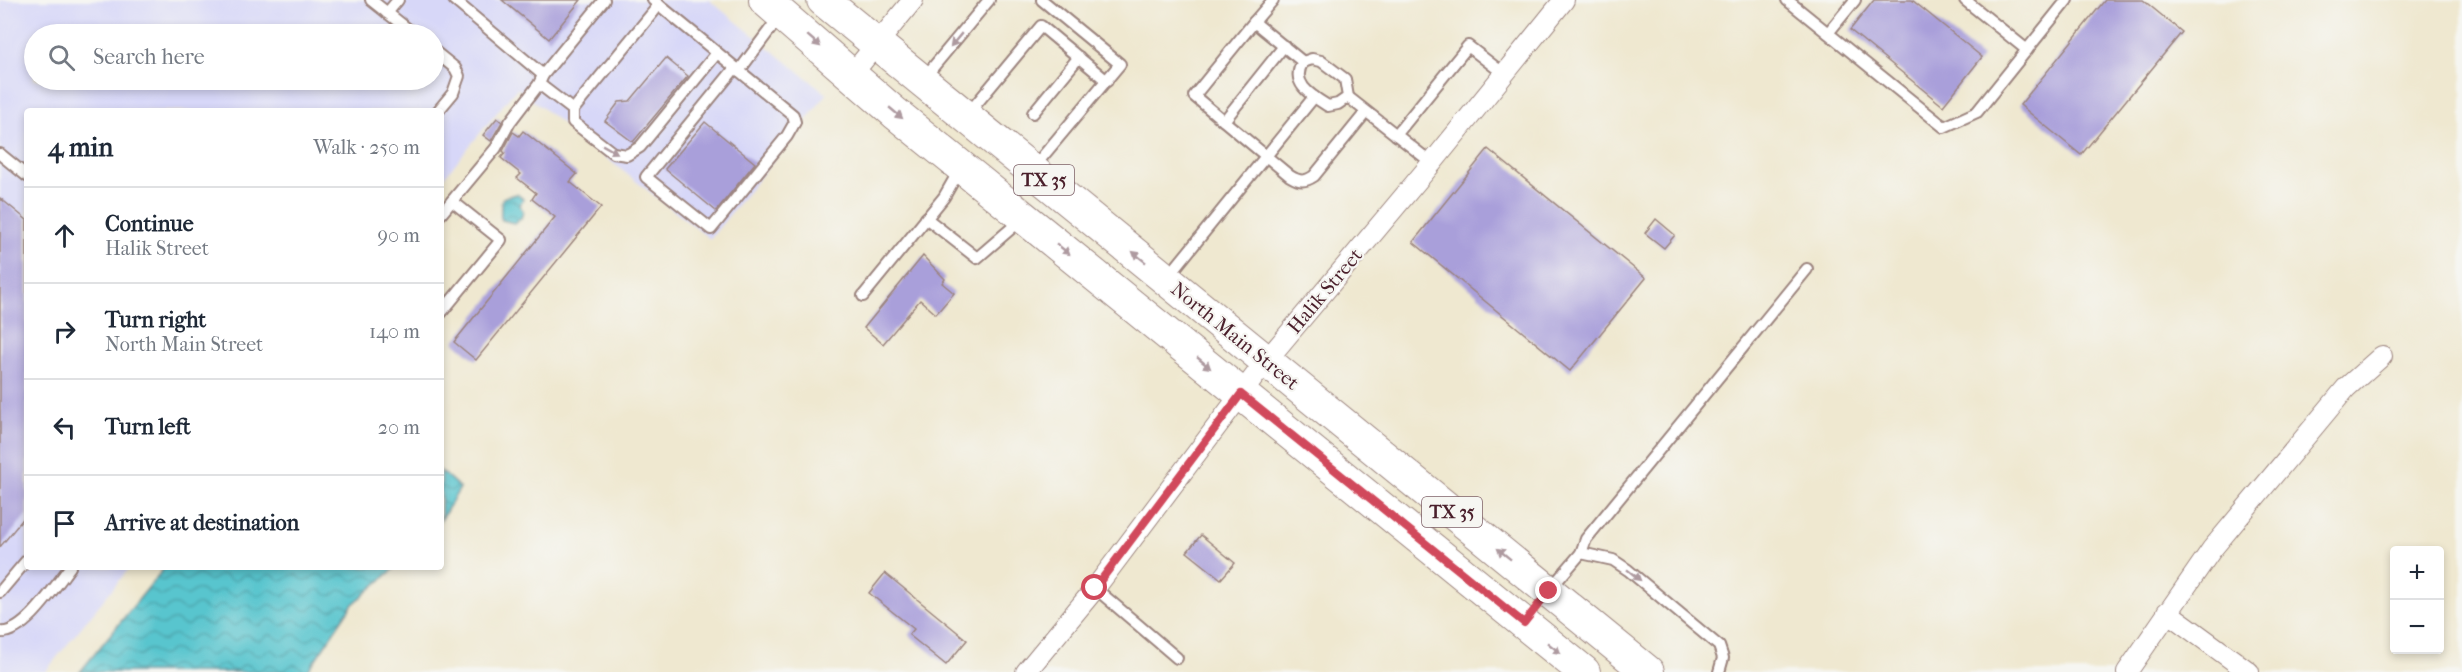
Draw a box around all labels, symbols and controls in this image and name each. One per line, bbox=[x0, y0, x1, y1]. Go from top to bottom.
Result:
search box bbox=[24, 24, 444, 90]
one-way arrow bbox=[949, 32, 962, 48]
one-way arrow bbox=[806, 34, 821, 47]
icon: search bbox=[45, 41, 78, 74]
text: Search here bbox=[93, 44, 205, 70]
one-way arrow bbox=[888, 106, 904, 119]
text: 4 min bbox=[48, 132, 113, 163]
text: Walk · 250 m bbox=[313, 136, 420, 159]
one-way arrow bbox=[602, 144, 619, 154]
road number: TX 35 bbox=[1014, 165, 1074, 195]
text: Continue bbox=[105, 211, 194, 237]
icon: ahead bbox=[48, 219, 81, 252]
text: 90 m bbox=[378, 224, 420, 247]
text: Halik Street bbox=[105, 237, 209, 260]
one-way arrow bbox=[1055, 243, 1071, 256]
street label: Halik Street bbox=[1283, 244, 1367, 338]
one-way arrow bbox=[1131, 251, 1147, 264]
street label: North Main Street bbox=[1166, 277, 1304, 395]
text: Turn right bbox=[105, 307, 206, 333]
icon: right bbox=[48, 315, 81, 348]
text: 140 m bbox=[369, 320, 420, 343]
text: North Main Street bbox=[105, 333, 263, 356]
one-way arrow bbox=[1196, 356, 1211, 369]
icon: left bbox=[48, 411, 81, 444]
text: Turn left bbox=[105, 414, 191, 440]
text: 20 m bbox=[378, 416, 420, 439]
road number: TX 35 bbox=[1422, 497, 1482, 527]
icon: arrive bbox=[48, 507, 81, 540]
text: Arrive at destination bbox=[105, 510, 299, 536]
map controls bbox=[2390, 546, 2444, 654]
button: + bbox=[2390, 546, 2444, 600]
one-way arrow bbox=[1496, 548, 1511, 560]
one-way arrow bbox=[1627, 568, 1642, 581]
route start bbox=[1081, 574, 1107, 600]
route end bbox=[1535, 577, 1561, 603]
button: − bbox=[2390, 600, 2444, 654]
one-way arrow bbox=[1546, 641, 1562, 654]

